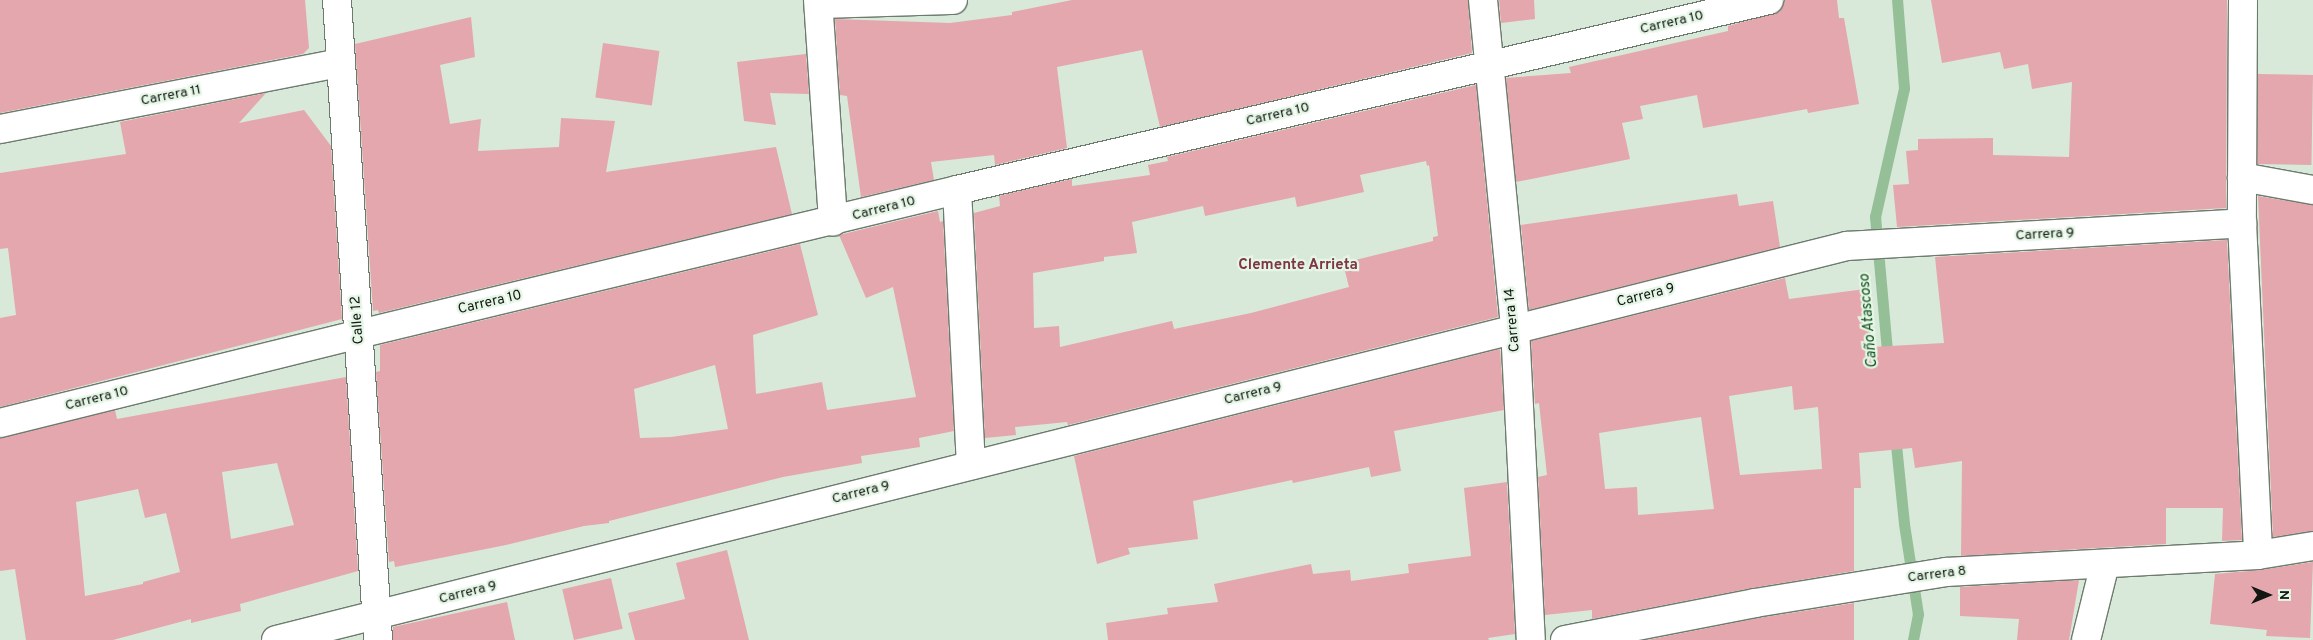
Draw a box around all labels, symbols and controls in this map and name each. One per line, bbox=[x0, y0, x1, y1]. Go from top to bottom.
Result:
street label: Carrera 10 bbox=[1639, 8, 1705, 38]
street label: Carrera 11 bbox=[139, 82, 203, 110]
street label: Carrera 10 bbox=[1245, 100, 1311, 130]
street label: Carrera 10 bbox=[851, 193, 917, 225]
street label: Carrera 9 bbox=[2015, 225, 2075, 245]
district label: Clemente Arrieta bbox=[1238, 257, 1358, 275]
water label: Caño Atascoso bbox=[1856, 273, 1882, 369]
street label: Carrera 9 bbox=[1615, 281, 1677, 311]
street label: Carrera 14 bbox=[1502, 287, 1524, 353]
street label: Carrera 10 bbox=[457, 288, 523, 318]
street label: Calle 12 bbox=[348, 295, 368, 345]
street label: Carrera 9 bbox=[1222, 379, 1284, 409]
street label: Carrera 10 bbox=[64, 383, 130, 415]
street label: Carrera 9 bbox=[830, 478, 892, 508]
street label: Carrera 8 bbox=[1907, 563, 1967, 587]
north arrow bbox=[2243, 570, 2293, 620]
street label: Carrera 9 bbox=[437, 578, 499, 608]
text: N bbox=[2275, 590, 2292, 600]

